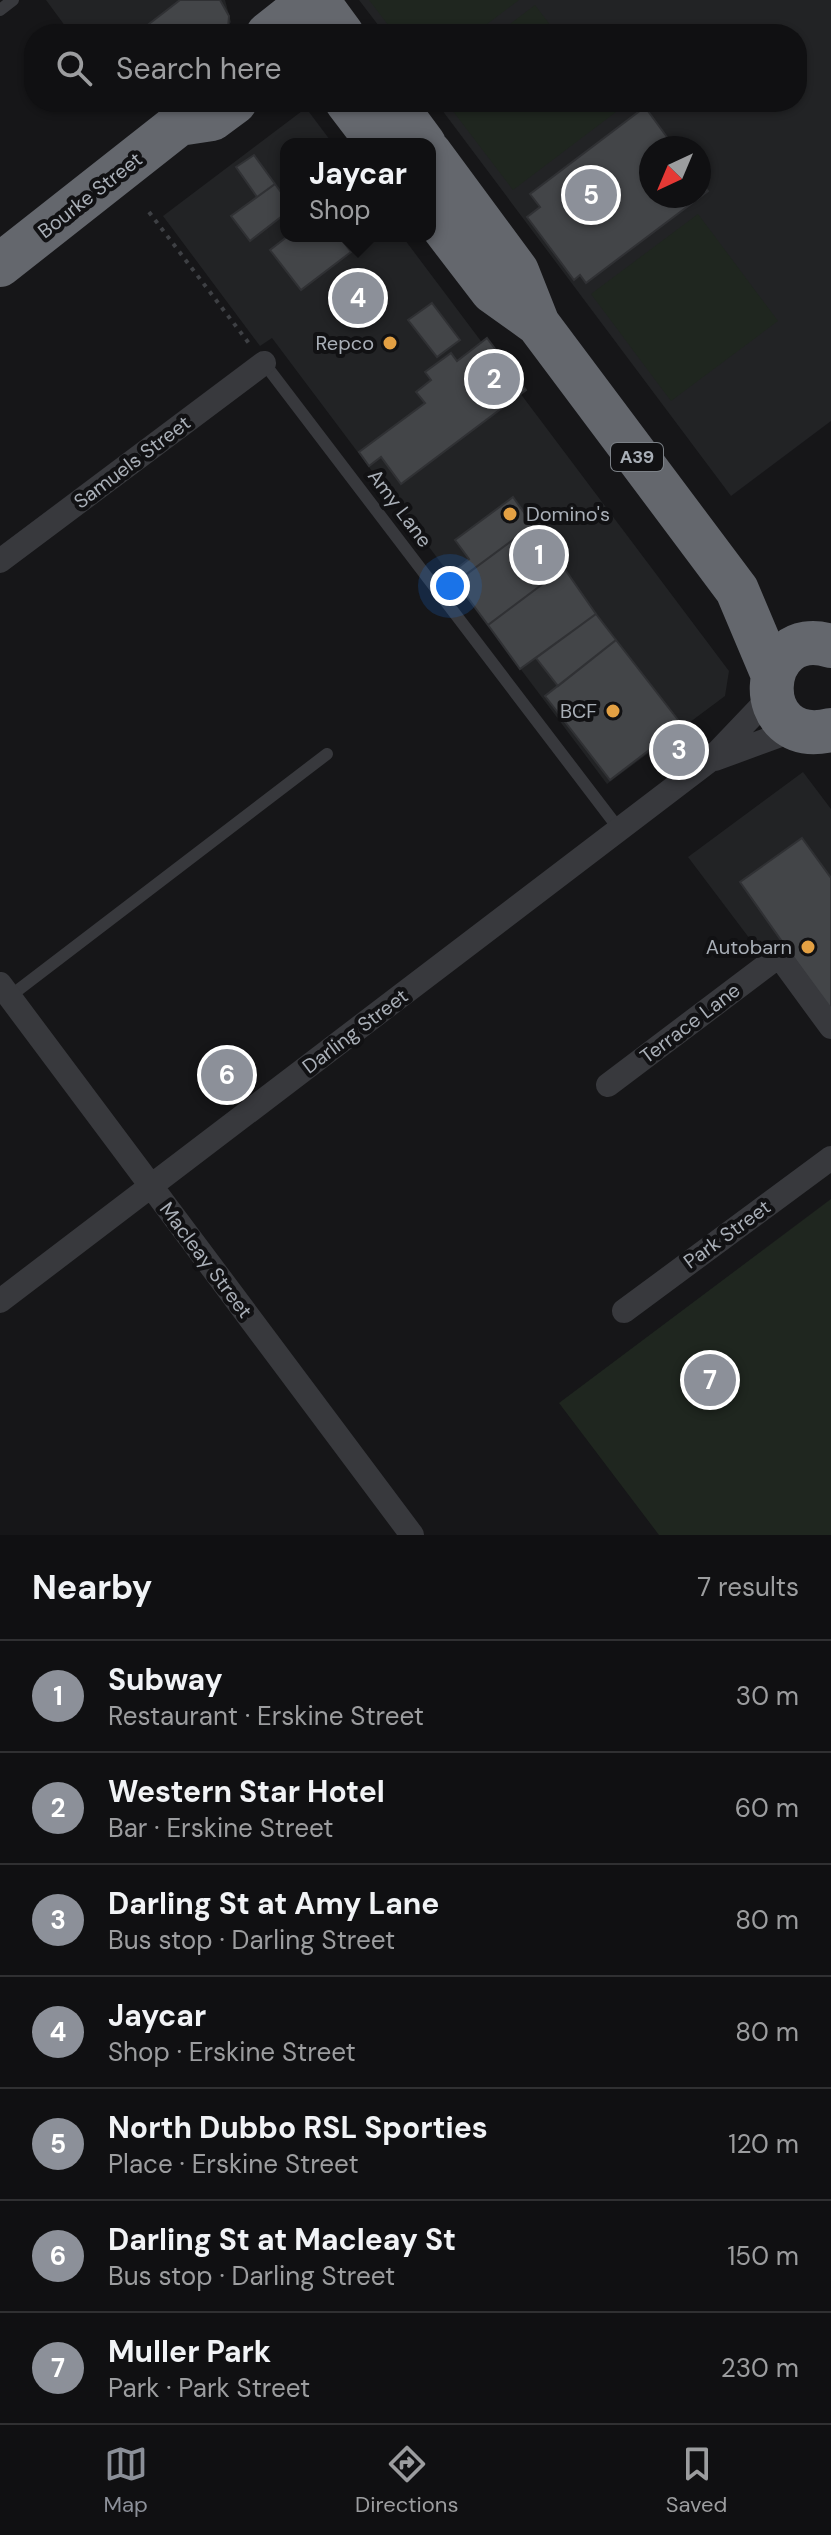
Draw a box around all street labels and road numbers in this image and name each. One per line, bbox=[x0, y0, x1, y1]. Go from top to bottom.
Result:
street label: Bourke Street bbox=[33, 146, 148, 244]
street label: Samuels Street bbox=[68, 410, 196, 514]
road number: A39 bbox=[611, 443, 663, 471]
street label: Amy Lane bbox=[362, 464, 438, 552]
street label: Terrace Lane bbox=[635, 977, 745, 1069]
street label: Darling Street bbox=[297, 983, 413, 1079]
street label: Park Street bbox=[678, 1194, 776, 1274]
street label: Macleay Street bbox=[154, 1197, 258, 1323]

